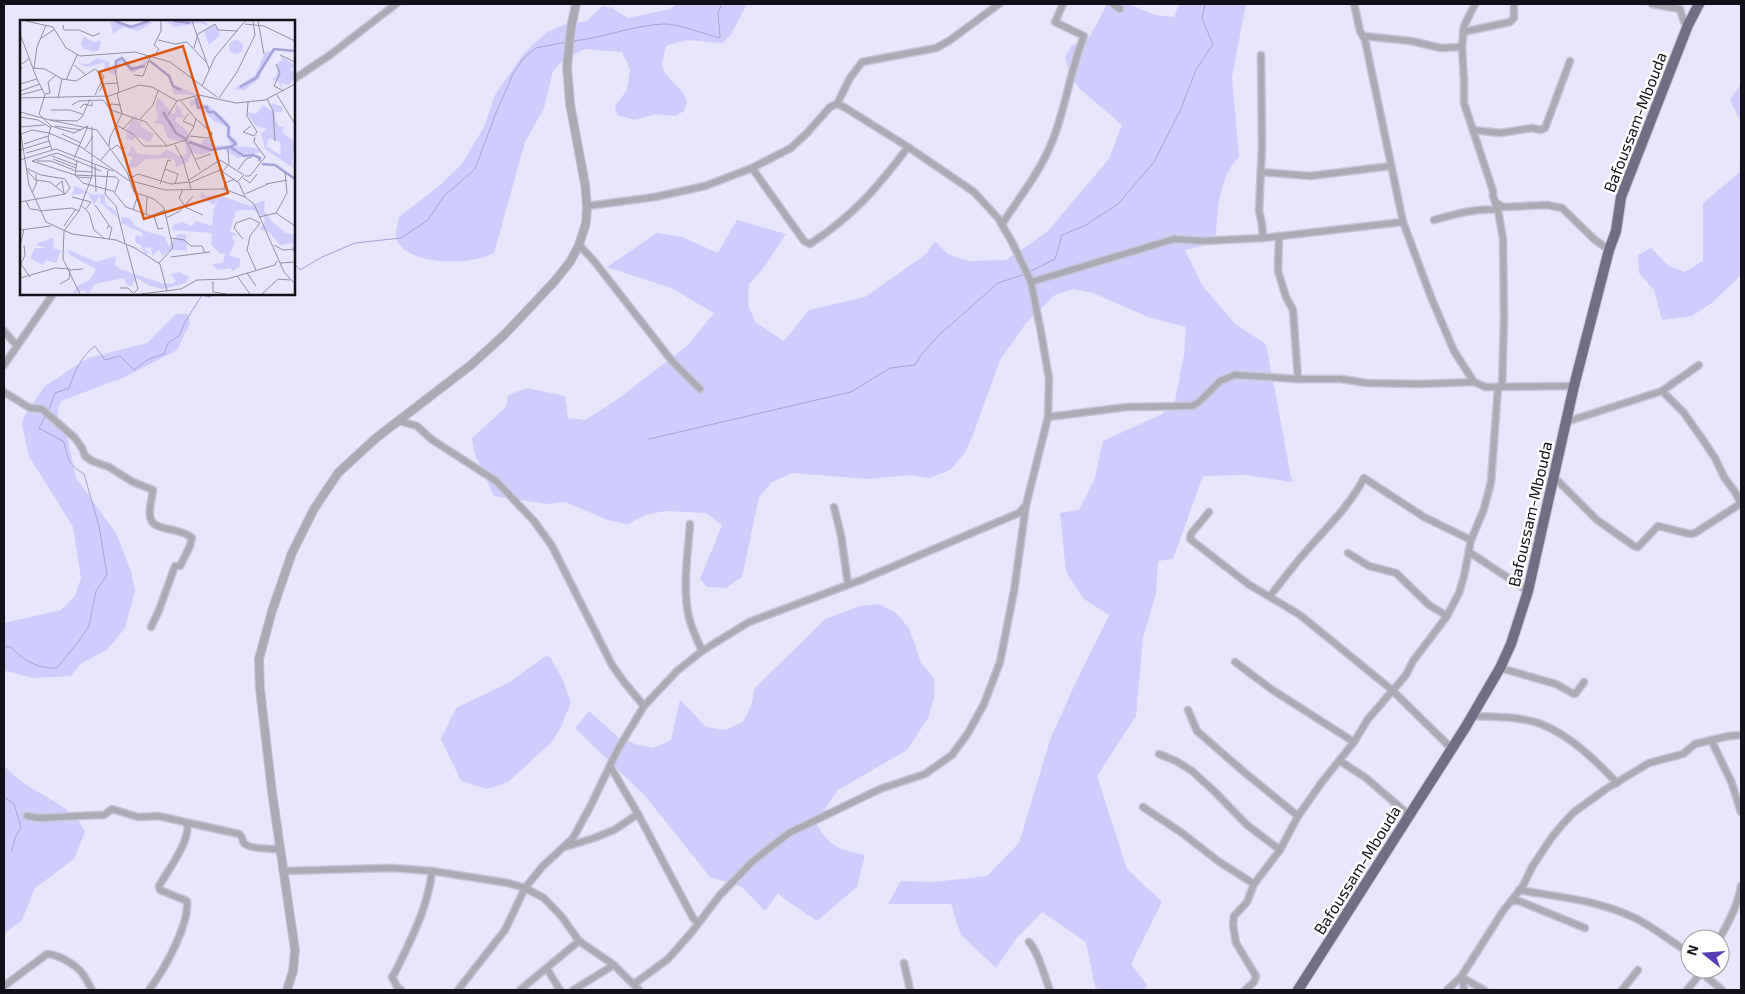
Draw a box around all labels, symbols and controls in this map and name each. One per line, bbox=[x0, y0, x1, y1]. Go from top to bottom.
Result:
inset map bbox=[20, 20, 295, 295]
street label: Bafoussam-Mbouda bbox=[1599, 49, 1670, 195]
street label: Bafoussam-Mbouda bbox=[1504, 439, 1555, 588]
street label: Bafoussam-Mbouda bbox=[1309, 802, 1404, 938]
north arrow bbox=[1680, 929, 1730, 979]
text: N bbox=[1682, 943, 1702, 957]

